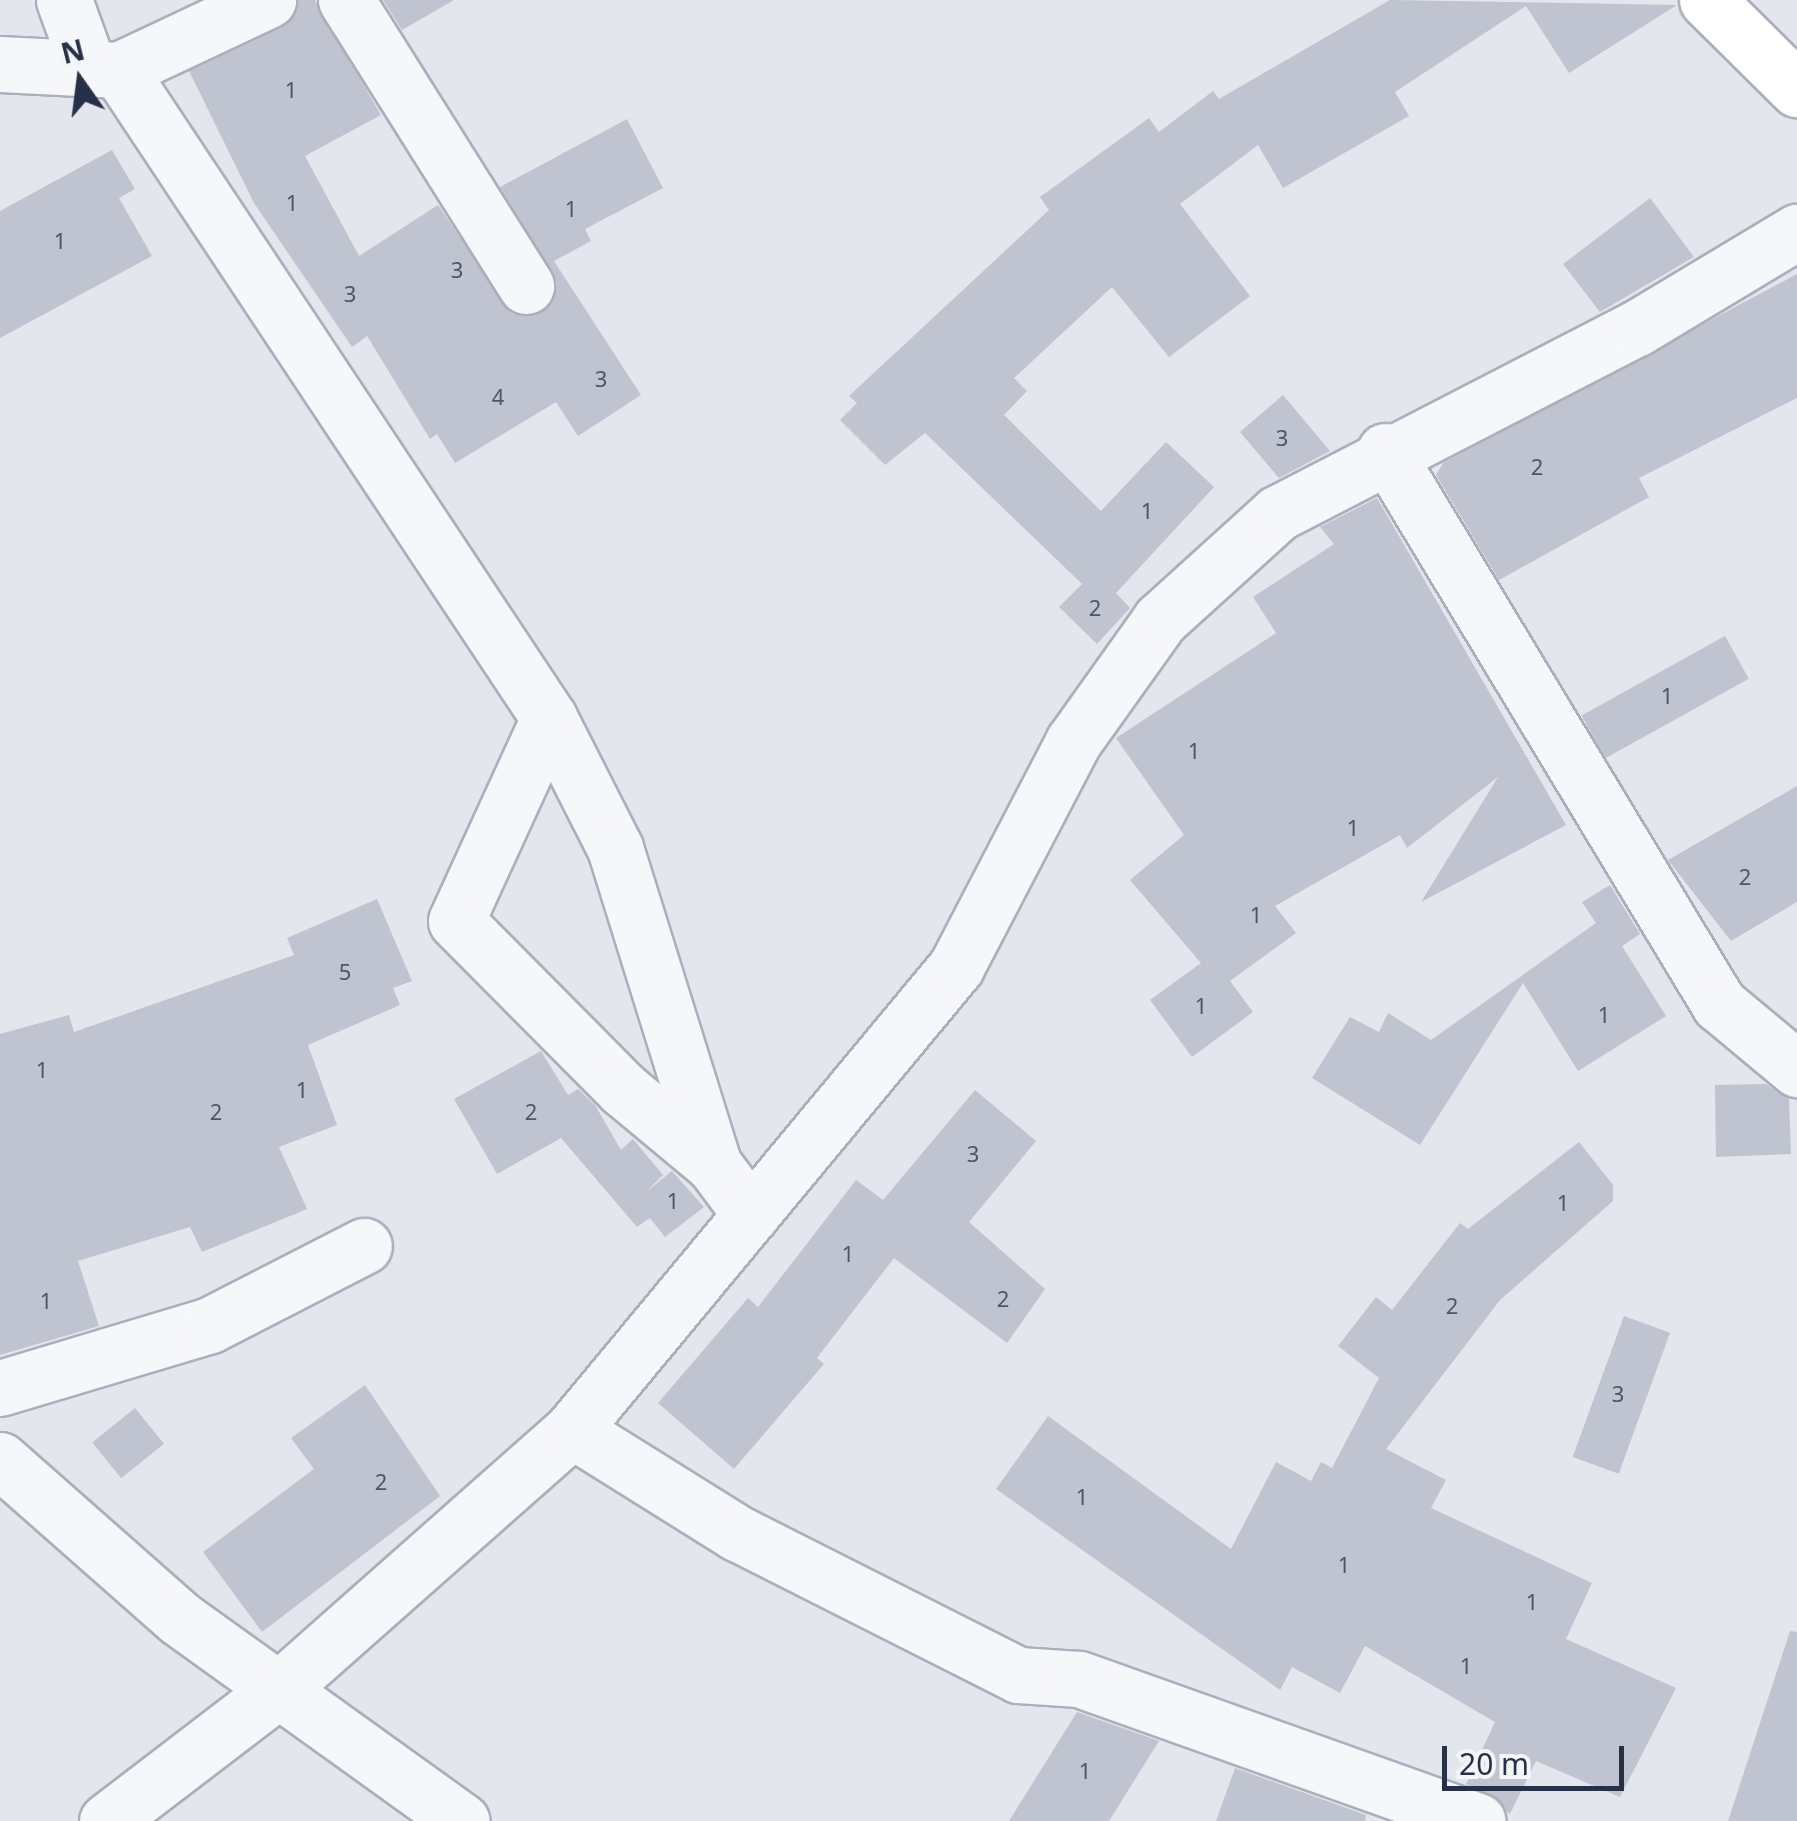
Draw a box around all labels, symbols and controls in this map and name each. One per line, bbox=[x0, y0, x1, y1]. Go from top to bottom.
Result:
north arrow bbox=[30, 30, 130, 130]
text: N bbox=[57, 30, 88, 72]
house number: 1 bbox=[285, 77, 297, 103]
house number: 1 bbox=[286, 190, 298, 216]
house number: 1 bbox=[565, 196, 577, 222]
house number: 1 bbox=[54, 228, 66, 254]
house number: 3 bbox=[451, 257, 463, 283]
house number: 3 bbox=[344, 281, 356, 307]
house number: 3 bbox=[595, 366, 607, 392]
house number: 4 bbox=[492, 384, 504, 410]
house number: 3 bbox=[1276, 425, 1288, 451]
house number: 2 bbox=[1531, 454, 1543, 480]
house number: 1 bbox=[1141, 498, 1153, 524]
house number: 2 bbox=[1089, 595, 1101, 621]
house number: 1 bbox=[1661, 683, 1673, 709]
house number: 1 bbox=[1188, 738, 1200, 764]
house number: 1 bbox=[1347, 815, 1359, 841]
house number: 2 bbox=[1739, 864, 1751, 890]
house number: 1 bbox=[1250, 902, 1262, 928]
house number: 5 bbox=[339, 959, 351, 985]
house number: 1 bbox=[1195, 993, 1207, 1019]
house number: 1 bbox=[1598, 1002, 1610, 1028]
house number: 1 bbox=[36, 1057, 48, 1083]
house number: 1 bbox=[296, 1077, 308, 1103]
house number: 2 bbox=[210, 1099, 222, 1125]
house number: 2 bbox=[525, 1099, 537, 1125]
house number: 3 bbox=[967, 1141, 979, 1167]
house number: 1 bbox=[667, 1188, 679, 1214]
house number: 1 bbox=[1557, 1190, 1569, 1216]
house number: 1 bbox=[842, 1241, 854, 1267]
house number: 2 bbox=[997, 1286, 1009, 1312]
house number: 1 bbox=[40, 1288, 52, 1314]
house number: 2 bbox=[1446, 1293, 1458, 1319]
house number: 3 bbox=[1612, 1381, 1624, 1407]
house number: 2 bbox=[375, 1469, 387, 1495]
house number: 1 bbox=[1076, 1484, 1088, 1510]
house number: 1 bbox=[1338, 1552, 1350, 1578]
house number: 1 bbox=[1526, 1589, 1538, 1615]
house number: 1 bbox=[1460, 1653, 1472, 1679]
scale bar bbox=[1447, 1726, 1630, 1788]
text: 20 m bbox=[1459, 1743, 1529, 1784]
house number: 1 bbox=[1079, 1758, 1091, 1784]

